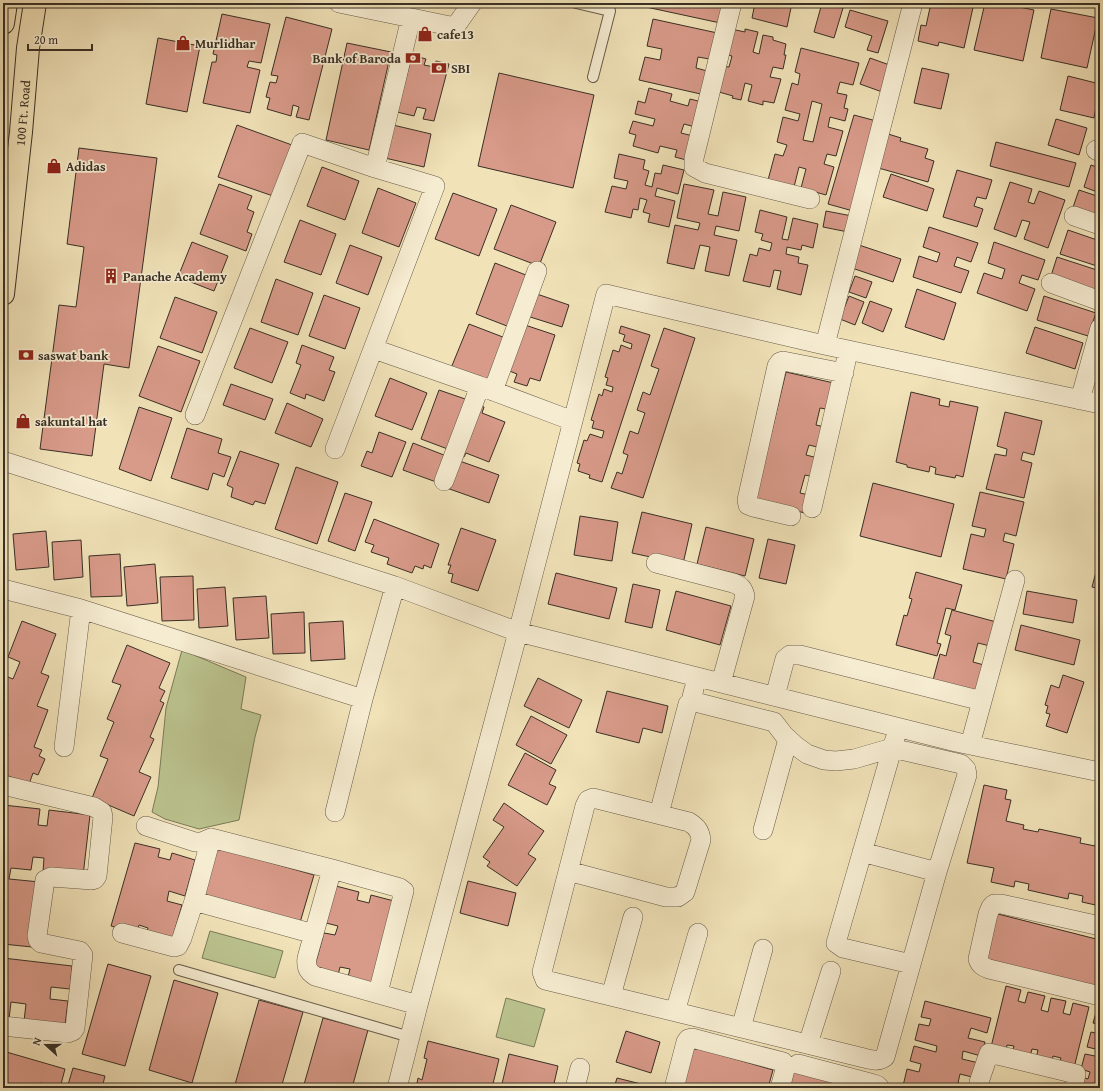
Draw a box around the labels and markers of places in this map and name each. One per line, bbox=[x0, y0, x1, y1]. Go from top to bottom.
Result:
shop icon: cafe13 bbox=[416, 25, 434, 43]
place label: cafe13 bbox=[437, 25, 474, 44]
shop icon: Murlidhar bbox=[174, 34, 192, 52]
place label: Murlidhar bbox=[195, 34, 255, 53]
place label: Bank of Baroda bbox=[313, 49, 401, 68]
bank icon: Bank of Baroda bbox=[404, 49, 422, 67]
bank icon: SBI bbox=[430, 59, 448, 77]
place label: SBI bbox=[451, 59, 470, 78]
shop icon: Adidas bbox=[45, 157, 63, 175]
place label: Adidas bbox=[66, 157, 106, 176]
building icon: Panache Academy bbox=[102, 267, 120, 285]
place label: Panache Academy bbox=[123, 267, 227, 286]
bank icon: saswat bank bbox=[17, 346, 35, 364]
place label: saswat bank bbox=[38, 346, 109, 365]
shop icon: sakuntal hat bbox=[14, 412, 32, 430]
place label: sakuntal hat bbox=[35, 412, 108, 431]

